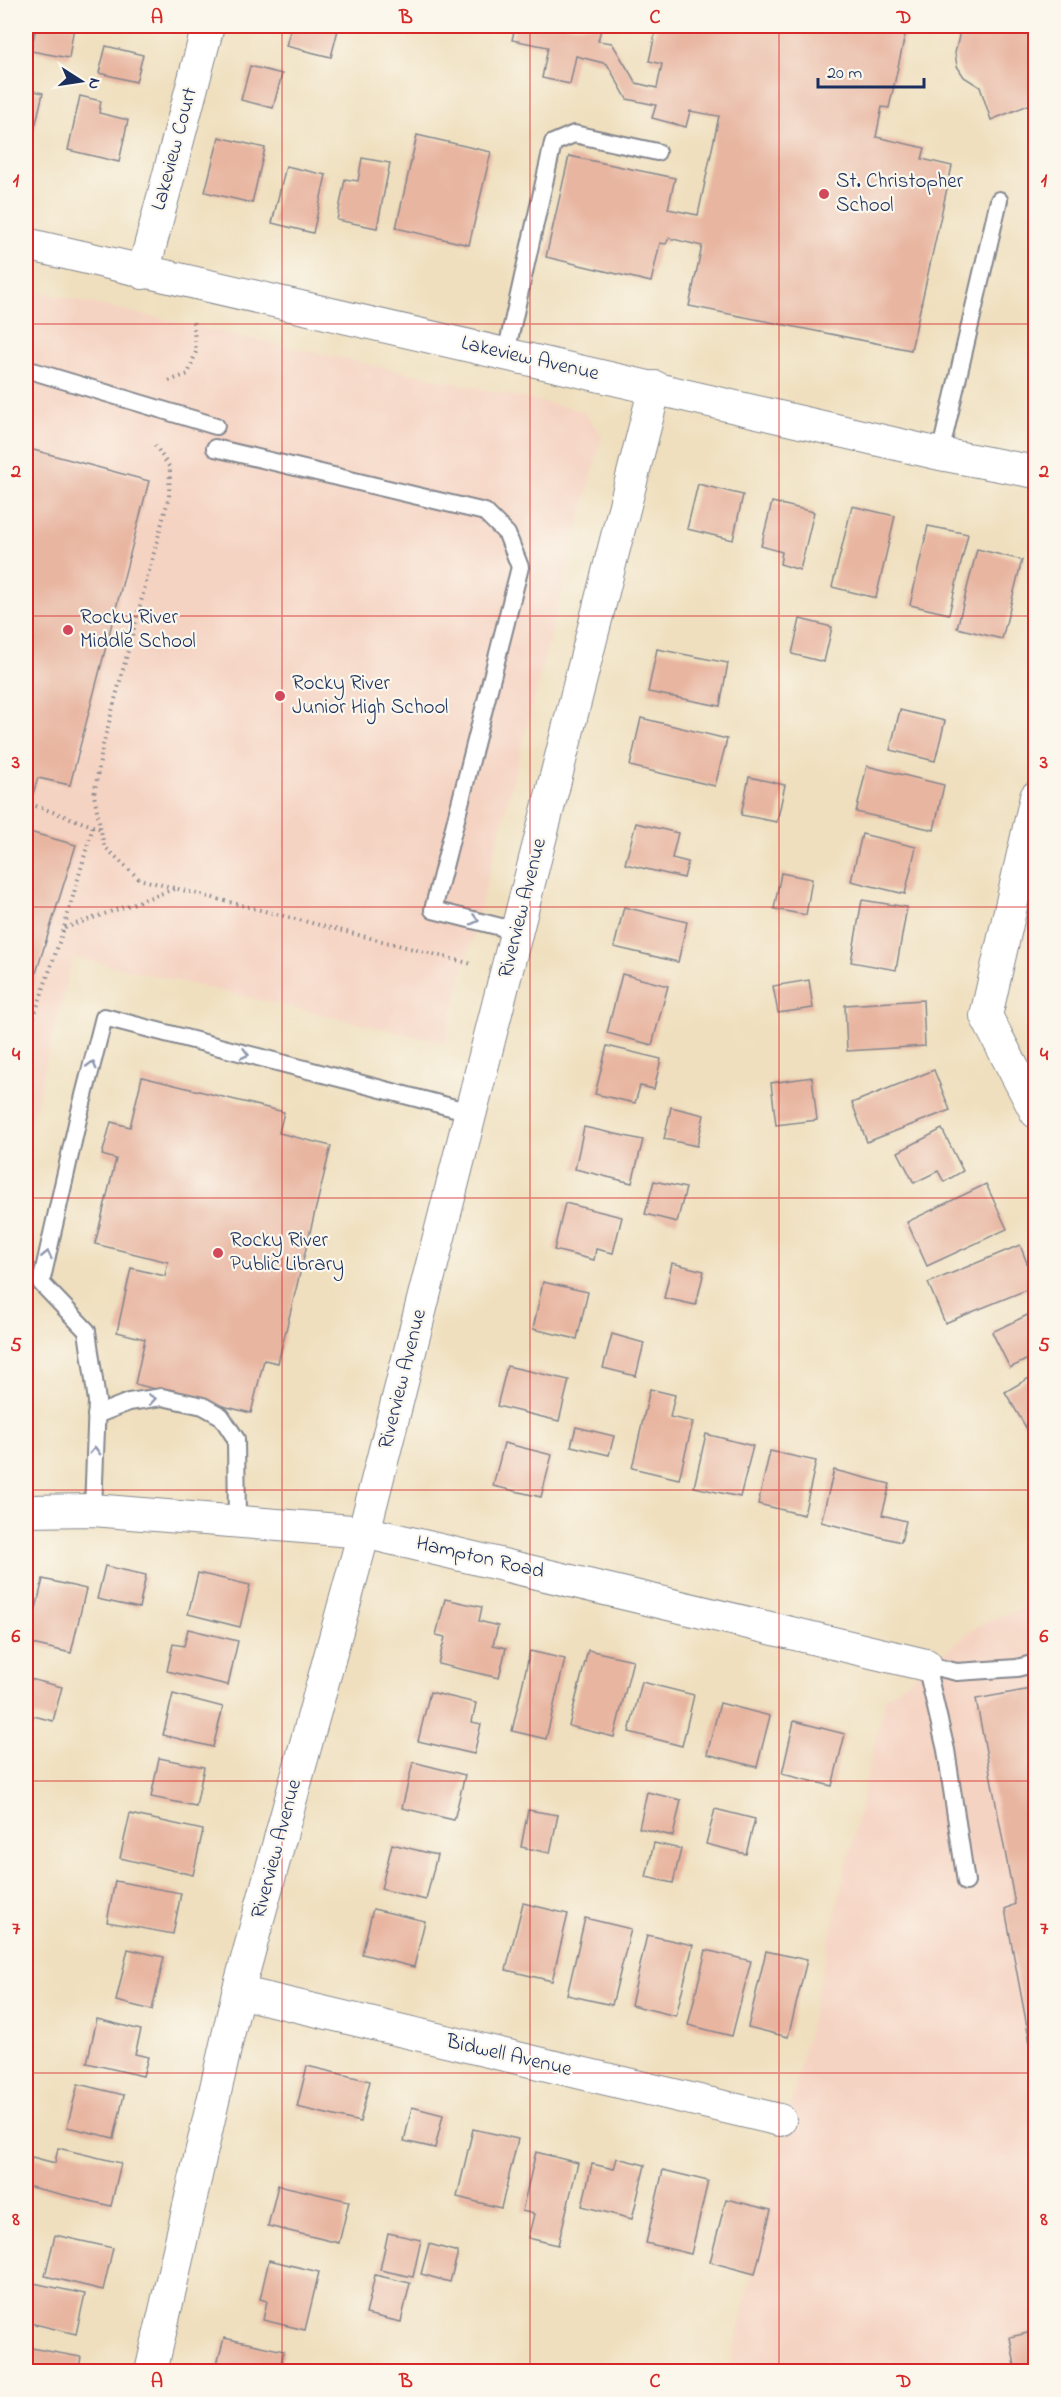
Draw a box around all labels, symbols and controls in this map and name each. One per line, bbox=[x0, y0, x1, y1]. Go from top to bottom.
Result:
text: A bbox=[151, 4, 163, 33]
text: B bbox=[398, 4, 413, 33]
text: C bbox=[650, 4, 661, 33]
text: D bbox=[896, 4, 911, 33]
north arrow bbox=[51, 51, 111, 111]
scale bar bbox=[818, 51, 924, 89]
text: 20 m bbox=[827, 61, 862, 87]
text: N bbox=[81, 76, 107, 92]
street label: Lakeview Court bbox=[144, 84, 206, 214]
text: 1 bbox=[13, 167, 20, 196]
place label: St. Christopher School bbox=[836, 167, 964, 221]
text: 1 bbox=[1041, 167, 1048, 196]
marker: St. Christopher School bbox=[817, 187, 831, 201]
street label: Lakeview Avenue bbox=[458, 329, 603, 390]
text: 2 bbox=[10, 458, 21, 487]
text: 2 bbox=[1038, 458, 1049, 487]
place label: Rocky River Middle School bbox=[80, 603, 196, 657]
marker: Rocky River Middle School bbox=[61, 623, 75, 637]
place label: Rocky River Junior High School bbox=[292, 669, 448, 725]
marker: Rocky River Junior High School bbox=[273, 689, 287, 703]
text: 3 bbox=[11, 749, 20, 778]
text: 3 bbox=[1039, 749, 1048, 778]
street label: Riverview Avenue bbox=[491, 834, 555, 981]
one-way arrow bbox=[470, 913, 480, 926]
text: 4 bbox=[12, 1041, 21, 1070]
text: 4 bbox=[1040, 1041, 1049, 1070]
one-way arrow bbox=[239, 1047, 250, 1059]
one-way arrow bbox=[85, 1061, 97, 1071]
place label: Rocky River Public Library bbox=[230, 1226, 344, 1282]
marker: Rocky River Public Library bbox=[211, 1246, 225, 1260]
one-way arrow bbox=[40, 1250, 53, 1260]
street label: Riverview Avenue bbox=[371, 1305, 435, 1452]
text: 5 bbox=[10, 1332, 22, 1361]
text: 5 bbox=[1038, 1332, 1050, 1361]
one-way arrow bbox=[148, 1393, 157, 1405]
one-way arrow bbox=[88, 1447, 101, 1456]
street label: Hampton Road bbox=[413, 1529, 547, 1587]
text: 6 bbox=[12, 1623, 21, 1652]
text: 6 bbox=[1040, 1623, 1049, 1652]
street label: Riverview Avenue bbox=[244, 1775, 310, 1922]
text: 7 bbox=[12, 1915, 21, 1944]
text: 7 bbox=[1040, 1915, 1049, 1944]
street label: Bidwell Avenue bbox=[442, 2027, 575, 2085]
text: 8 bbox=[11, 2206, 20, 2235]
text: 8 bbox=[1039, 2206, 1048, 2235]
text: A bbox=[151, 2368, 163, 2397]
text: B bbox=[398, 2368, 413, 2397]
text: C bbox=[650, 2368, 661, 2397]
text: D bbox=[896, 2368, 911, 2397]

